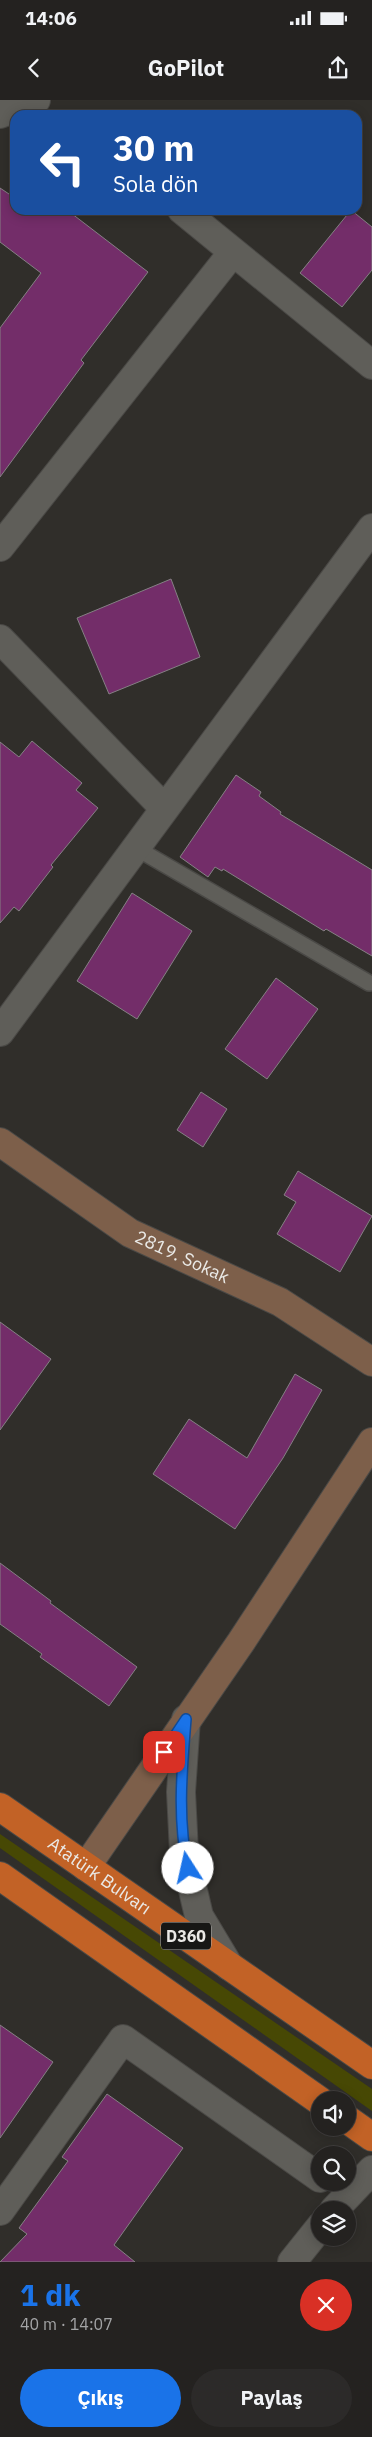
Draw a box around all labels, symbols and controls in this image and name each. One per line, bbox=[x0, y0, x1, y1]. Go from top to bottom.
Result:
text: 14:06 bbox=[25, 6, 77, 30]
text: GoPilot bbox=[148, 53, 224, 82]
icon: back bbox=[20, 54, 48, 82]
icon: share bbox=[324, 54, 352, 82]
text: 30 m bbox=[113, 125, 195, 171]
icon: left bbox=[30, 130, 95, 195]
text: Sola dön bbox=[113, 169, 199, 198]
street label: 2819. Sokak bbox=[131, 1225, 234, 1288]
pin bbox=[143, 1731, 185, 1773]
icon: arrive bbox=[150, 1738, 178, 1766]
street label: Atatürk Bulvarı bbox=[44, 1832, 156, 1919]
position arrow bbox=[161, 1841, 213, 1893]
road number: D360 bbox=[161, 1922, 211, 1950]
map controls bbox=[311, 2091, 356, 2246]
button: sound bbox=[311, 2091, 356, 2136]
button: search bbox=[311, 2146, 356, 2191]
button: layers bbox=[311, 2201, 356, 2246]
text: 1 dk bbox=[20, 2275, 81, 2314]
button: close bbox=[300, 2279, 352, 2331]
text: 40 m · 14:07 bbox=[20, 2314, 113, 2334]
button: Çıkış bbox=[20, 2369, 181, 2427]
button: Paylaş bbox=[191, 2369, 352, 2427]

